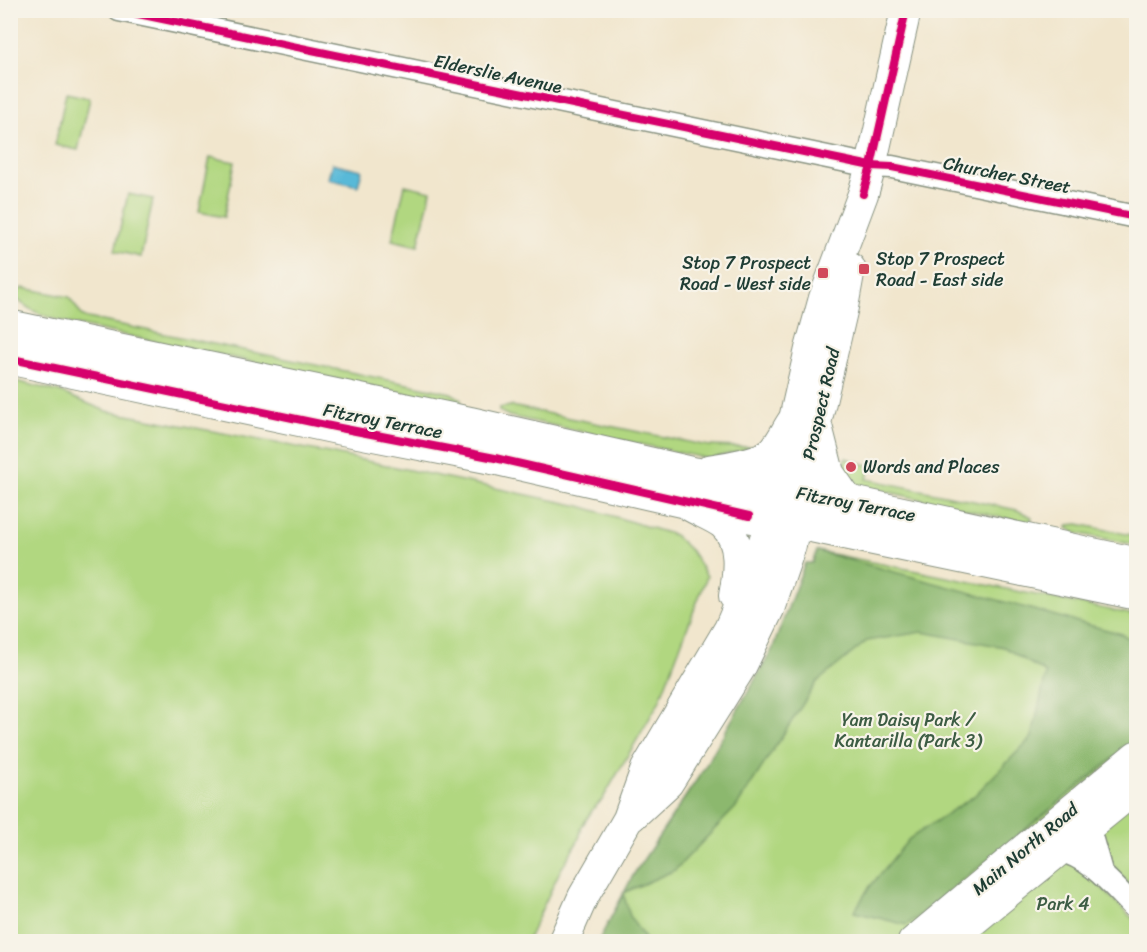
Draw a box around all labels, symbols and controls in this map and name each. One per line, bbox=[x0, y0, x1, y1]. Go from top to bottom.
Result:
street label: Elderslie Avenue bbox=[431, 45, 565, 103]
street label: Churcher Street bbox=[941, 147, 1074, 203]
place label: Stop 7 Prospect Road - East side bbox=[876, 243, 1005, 296]
place label: Stop 7 Prospect Road - West side bbox=[680, 247, 811, 300]
marker: Stop 7 Prospect Road - East side bbox=[857, 262, 871, 276]
marker: Stop 7 Prospect Road - West side bbox=[816, 266, 830, 280]
street label: Prospect Road bbox=[793, 343, 850, 463]
street label: Fitzroy Terrace bbox=[321, 394, 445, 448]
place label: Words and Places bbox=[863, 451, 1000, 483]
marker: Words and Places bbox=[844, 460, 858, 474]
street label: Fitzroy Terrace bbox=[794, 477, 918, 531]
park label: Yam Daisy Park / Kantarilla (Park 3) bbox=[834, 704, 983, 757]
street label: Main North Road bbox=[964, 793, 1087, 904]
park label: Park 4 bbox=[1037, 888, 1089, 920]

